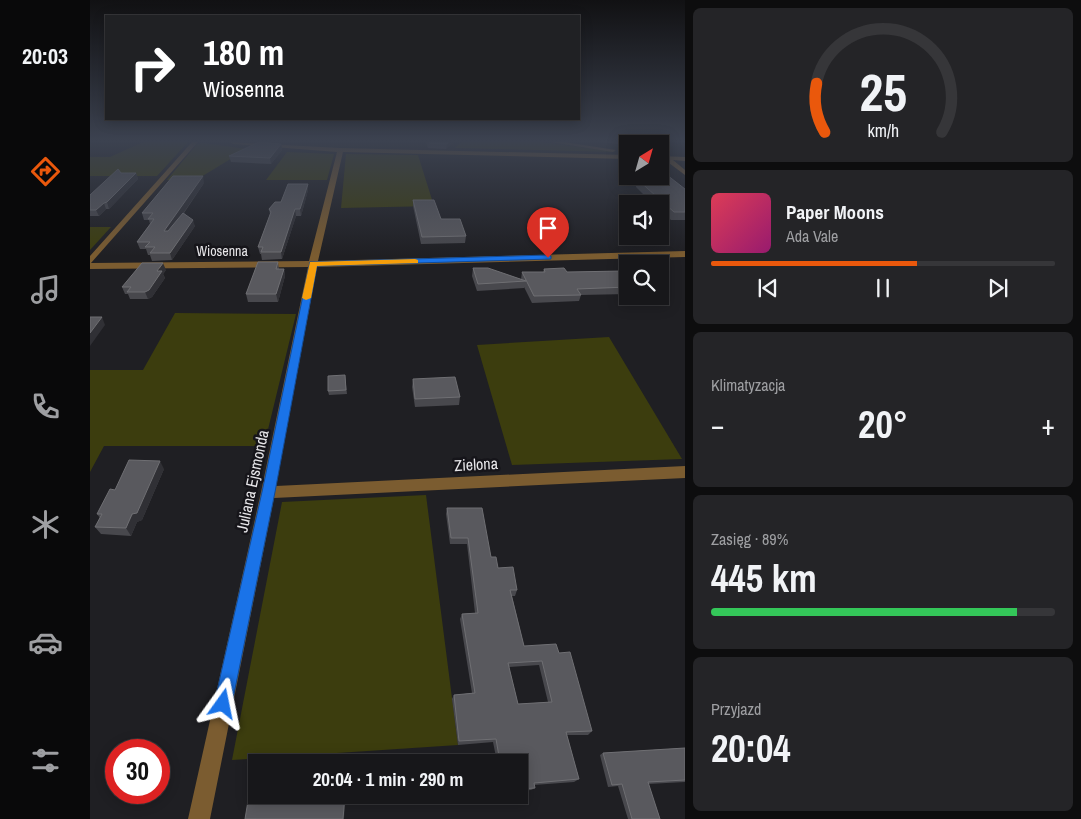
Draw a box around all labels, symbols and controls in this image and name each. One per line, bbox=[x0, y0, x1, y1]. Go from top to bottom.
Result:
text: 180 m bbox=[203, 29, 284, 76]
icon: right bbox=[120, 35, 185, 100]
text: 20:03 bbox=[22, 41, 68, 71]
text: 25 bbox=[859, 57, 907, 127]
text: Wiosenna bbox=[203, 74, 284, 104]
text: km/h bbox=[867, 119, 899, 143]
north arrow bbox=[619, 135, 669, 185]
map controls bbox=[619, 135, 669, 305]
icon: directions bbox=[28, 154, 63, 189]
button: sound bbox=[619, 195, 669, 245]
text: Paper Moons bbox=[786, 199, 884, 225]
pin bbox=[527, 207, 569, 258]
icon: arrive bbox=[534, 214, 562, 242]
text: Ada Vale bbox=[786, 225, 838, 247]
street label: Wiosenna bbox=[196, 242, 248, 260]
button: search bbox=[619, 255, 669, 305]
icon: music bbox=[28, 272, 63, 307]
icon: previous bbox=[754, 274, 782, 302]
icon: pause bbox=[869, 274, 897, 302]
icon: next bbox=[984, 274, 1012, 302]
text: Klimatyzacja bbox=[711, 374, 785, 396]
icon: phone bbox=[28, 389, 63, 424]
text: 20° bbox=[858, 399, 908, 450]
text: − bbox=[711, 406, 724, 444]
text: + bbox=[1042, 406, 1055, 444]
street label: Juliana Ejsmonda bbox=[230, 427, 274, 534]
street label: Zielona bbox=[454, 452, 499, 476]
icon: climate bbox=[28, 507, 63, 542]
text: Zasięg · 89% bbox=[711, 528, 788, 550]
text: 445 km bbox=[711, 553, 817, 604]
icon: car bbox=[28, 625, 63, 660]
position arrow bbox=[196, 677, 248, 729]
text: Przyjazd bbox=[711, 698, 761, 720]
text: 20:04 bbox=[711, 723, 791, 774]
speed limit sign: 30 bbox=[105, 739, 170, 804]
icon: filters bbox=[28, 743, 63, 778]
text: 20:04 · 1 min · 290 m bbox=[313, 766, 463, 792]

